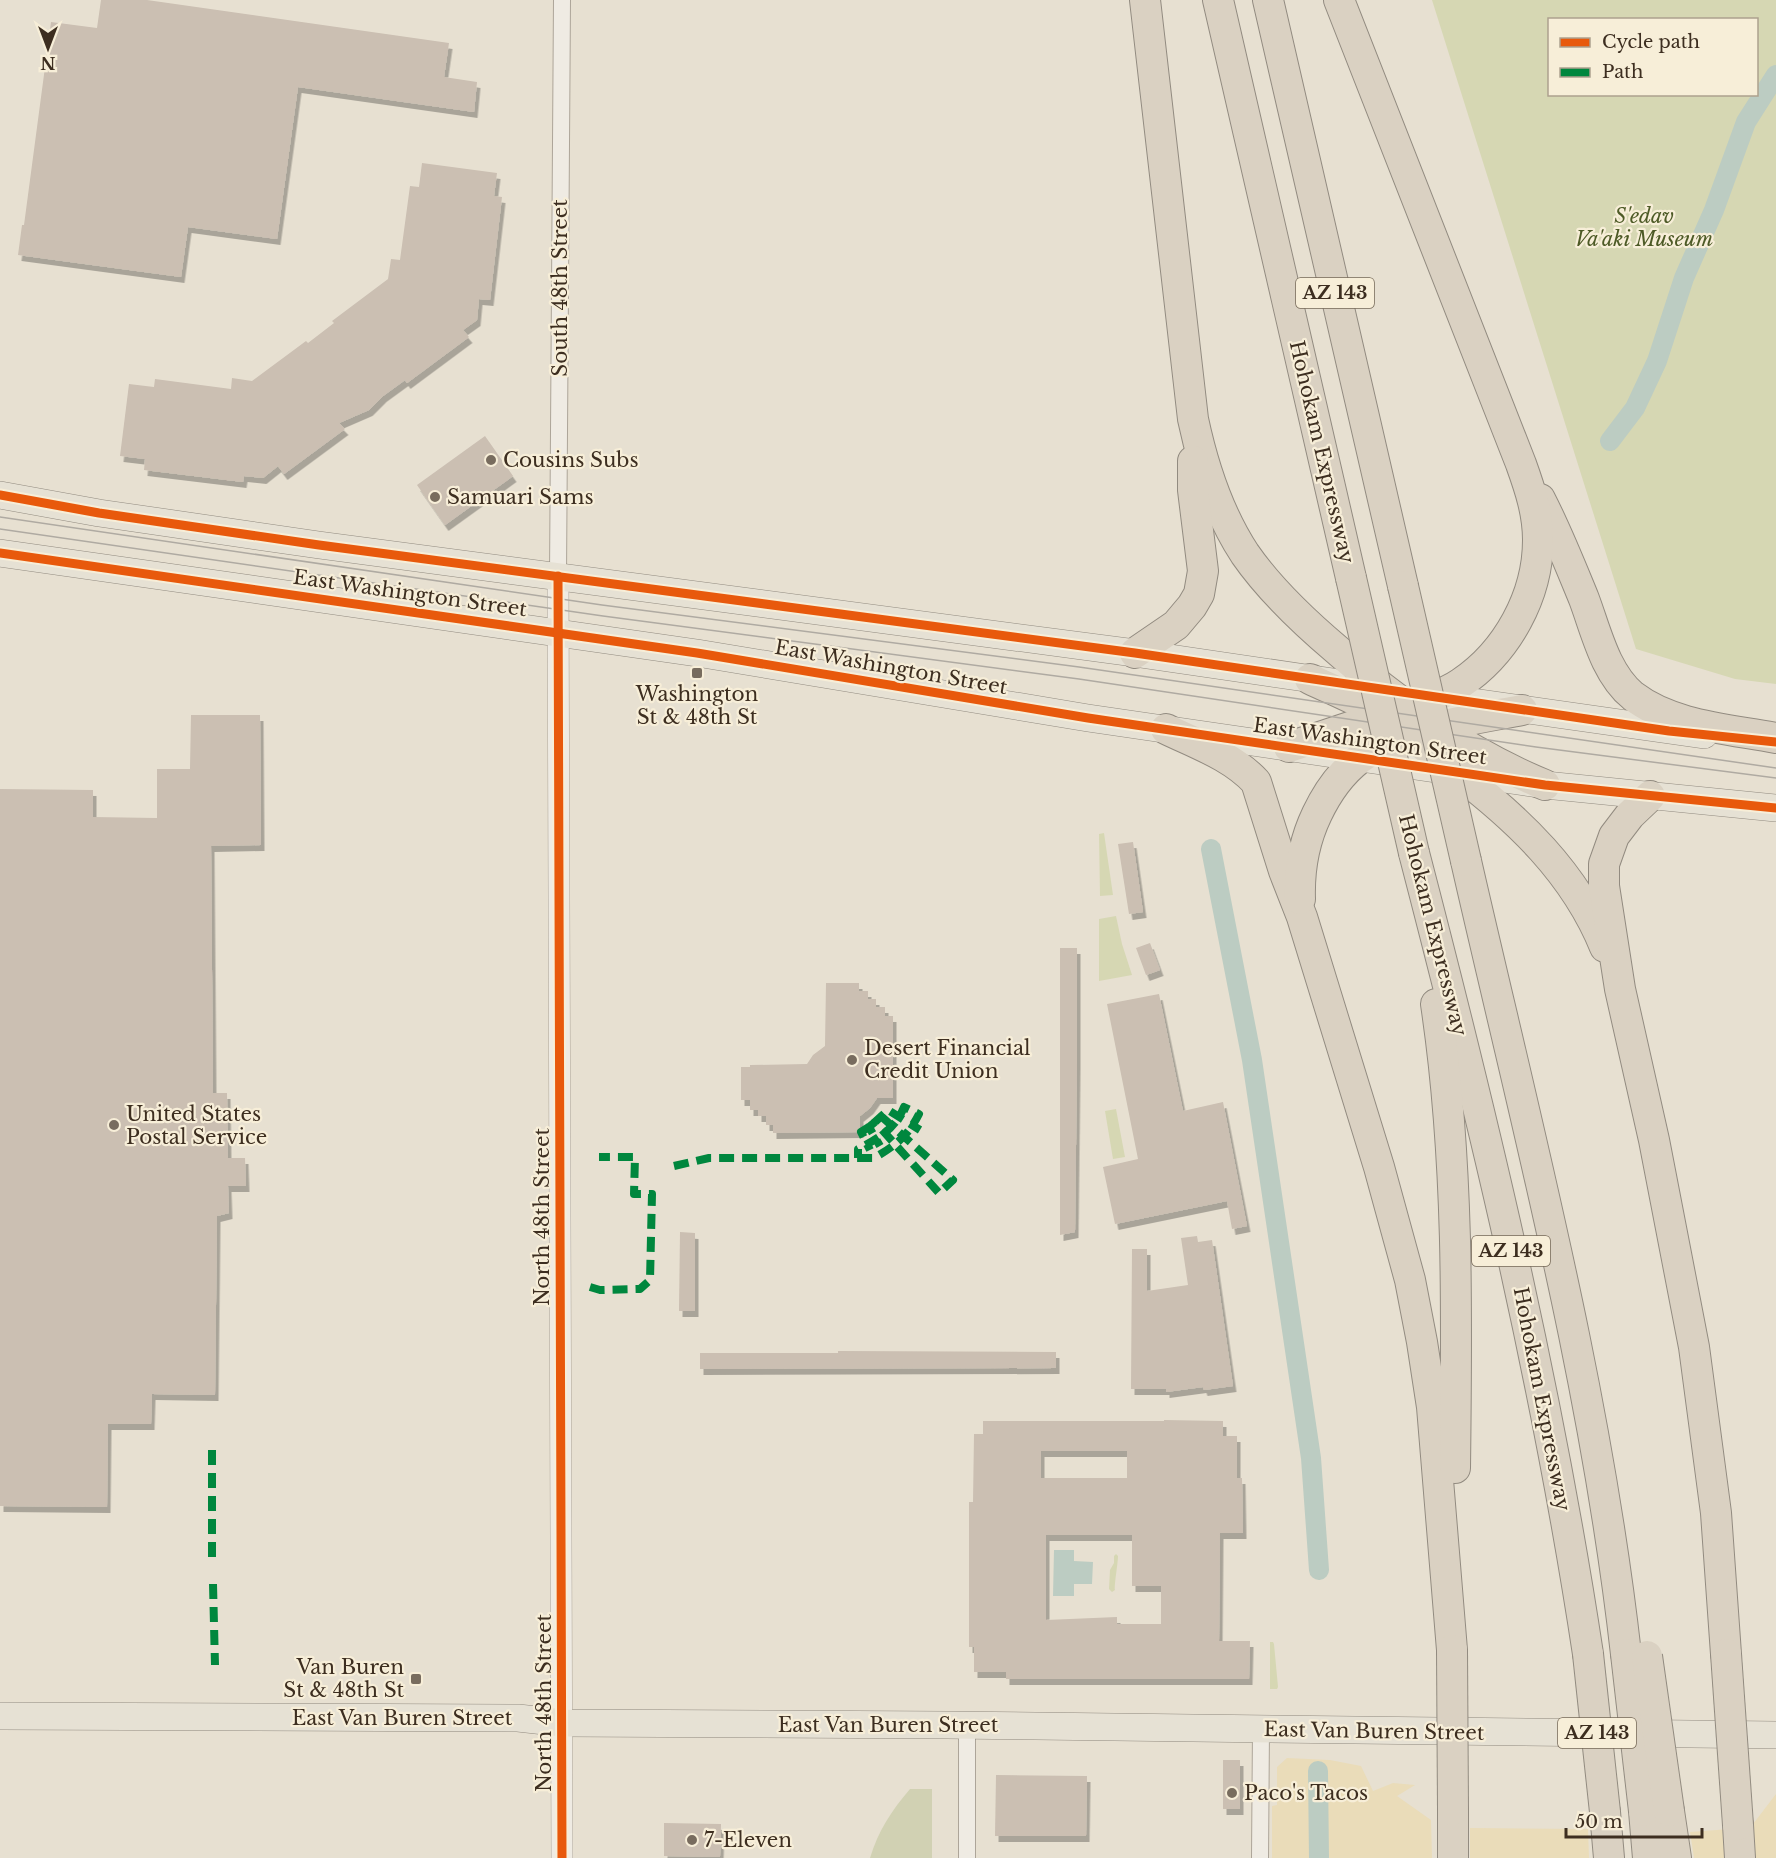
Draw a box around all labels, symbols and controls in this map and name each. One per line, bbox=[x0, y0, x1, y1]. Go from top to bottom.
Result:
north arrow bbox=[18, 18, 78, 78]
legend bbox=[1548, 18, 1758, 96]
text: Cycle path bbox=[1602, 31, 1700, 53]
text: N bbox=[40, 53, 56, 73]
text: Path bbox=[1602, 61, 1643, 83]
street label: South 48th Street bbox=[548, 199, 572, 377]
park label: S'edav Va'aki Museum bbox=[1575, 204, 1713, 251]
road number: AZ 143 bbox=[1296, 278, 1374, 308]
street label: Hohokam Expressway bbox=[1285, 338, 1359, 566]
place label: Cousins Subs bbox=[503, 448, 638, 472]
marker: Cousins Subs bbox=[484, 453, 498, 467]
place label: Samuari Sams bbox=[447, 485, 594, 509]
marker: Samuari Sams bbox=[428, 490, 442, 504]
street label: East Washington Street bbox=[292, 565, 529, 621]
street label: East Washington Street bbox=[773, 635, 1010, 699]
marker: Washington St & 48th St bbox=[690, 666, 704, 680]
place label: Washington St & 48th St bbox=[635, 682, 759, 729]
street label: East Washington Street bbox=[1252, 713, 1489, 769]
street label: Hohokam Expressway bbox=[1394, 812, 1472, 1039]
place label: Desert Financial Credit Union bbox=[864, 1036, 1031, 1083]
marker: Desert Financial Credit Union bbox=[845, 1053, 859, 1067]
place label: United States Postal Service bbox=[126, 1102, 267, 1149]
marker: United States Postal Service bbox=[107, 1118, 121, 1132]
street label: North 48th Street bbox=[530, 1127, 554, 1306]
road number: AZ 143 bbox=[1472, 1236, 1550, 1266]
street label: Hohokam Expressway bbox=[1508, 1285, 1576, 1513]
street label: North 48th Street bbox=[532, 1613, 556, 1792]
place label: Van Buren St & 48th St bbox=[283, 1655, 404, 1702]
marker: Van Buren St & 48th St bbox=[409, 1672, 423, 1686]
street label: East Van Buren Street bbox=[292, 1706, 513, 1730]
street label: East Van Buren Street bbox=[778, 1713, 999, 1737]
street label: East Van Buren Street bbox=[1263, 1717, 1485, 1745]
road number: AZ 143 bbox=[1558, 1718, 1636, 1748]
place label: Paco's Tacos bbox=[1244, 1781, 1368, 1805]
marker: Paco's Tacos bbox=[1225, 1786, 1239, 1800]
scale bar bbox=[1566, 1801, 1702, 1839]
text: 50 m bbox=[1575, 1811, 1623, 1833]
place label: 7-Eleven bbox=[704, 1828, 792, 1852]
marker: 7-Eleven bbox=[685, 1833, 699, 1847]

